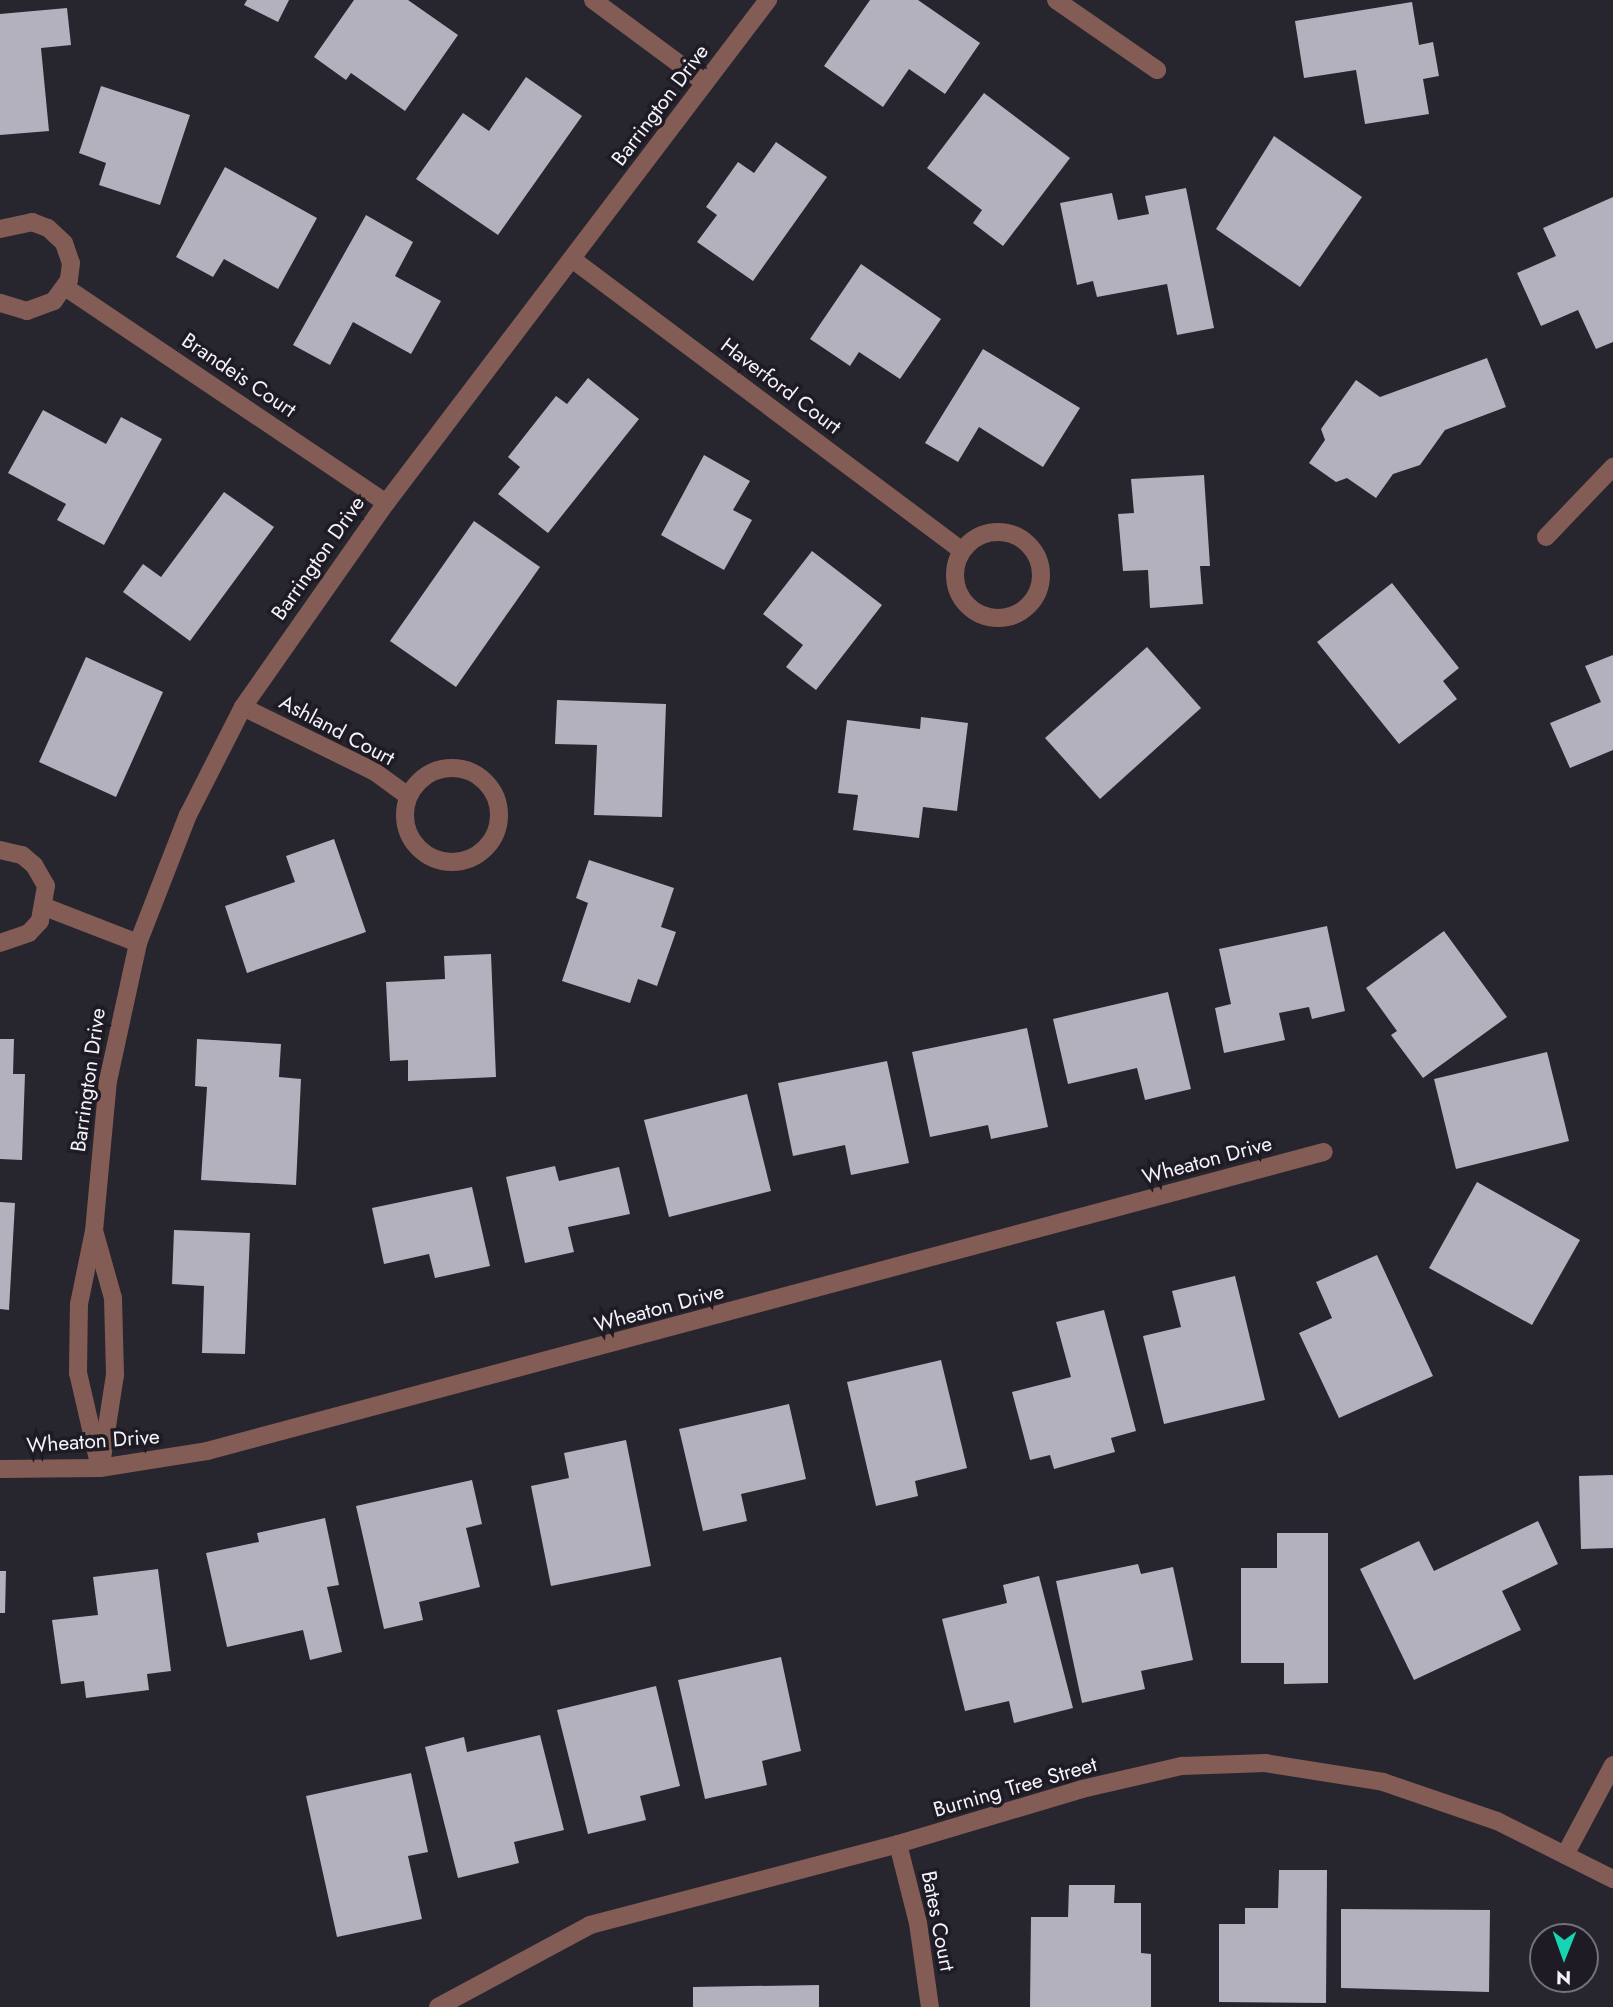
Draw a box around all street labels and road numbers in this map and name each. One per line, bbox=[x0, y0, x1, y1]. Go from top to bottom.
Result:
street label: Barrington Drive bbox=[606, 39, 714, 171]
street label: Brandeis Court bbox=[177, 328, 301, 422]
street label: Haverford Court bbox=[716, 333, 846, 439]
street label: Barrington Drive bbox=[266, 491, 370, 625]
street label: Ashland Court bbox=[275, 689, 399, 771]
street label: Barrington Drive bbox=[65, 1006, 111, 1154]
street label: Wheaton Drive bbox=[1139, 1131, 1275, 1189]
street label: Wheaton Drive bbox=[591, 1279, 727, 1337]
street label: Wheaton Drive bbox=[26, 1424, 160, 1458]
street label: Burning Tree Street bbox=[930, 1752, 1100, 1822]
street label: Bates Court bbox=[916, 1869, 960, 1973]

